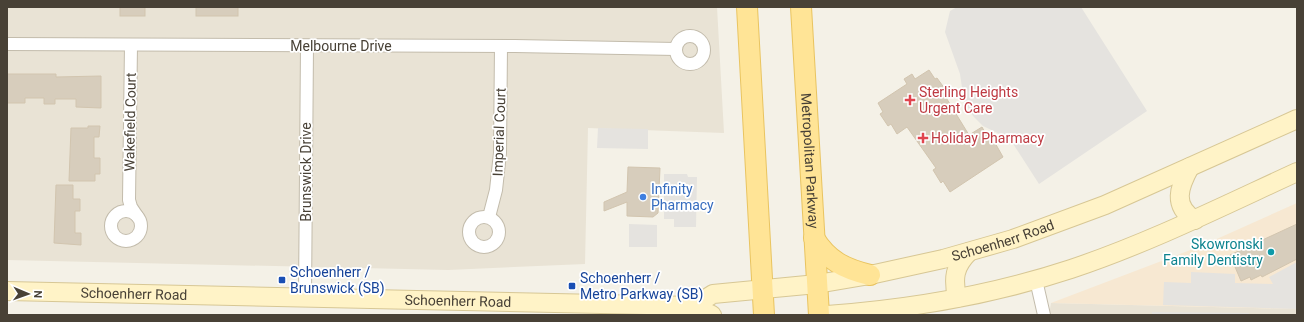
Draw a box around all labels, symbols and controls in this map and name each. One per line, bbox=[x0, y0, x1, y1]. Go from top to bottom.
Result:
street label: Melbourne Drive bbox=[290, 38, 392, 54]
street label: Wakefield Court bbox=[121, 72, 139, 171]
place label: Sterling Heights Urgent Care bbox=[919, 84, 1018, 116]
street label: Imperial Court bbox=[489, 87, 509, 177]
street label: Metropolitan Parkway bbox=[798, 92, 822, 229]
marker: Sterling Heights Urgent Care bbox=[904, 94, 916, 106]
street label: Brunswick Drive bbox=[298, 122, 314, 222]
place label: Holiday Pharmacy bbox=[931, 130, 1044, 146]
marker: Holiday Pharmacy bbox=[918, 133, 928, 143]
place label: Infinity Pharmacy bbox=[651, 181, 714, 213]
marker: Infinity Pharmacy bbox=[638, 192, 648, 202]
street label: Schoenherr Road bbox=[950, 217, 1056, 264]
place label: Skowronski Family Dentistry bbox=[1163, 236, 1263, 268]
marker: Skowronski Family Dentistry bbox=[1266, 247, 1276, 257]
place label: Schoenherr / Brunswick (SB) bbox=[290, 264, 385, 297]
place label: Schoenherr / Metro Parkway (SB) bbox=[580, 270, 703, 303]
north arrow bbox=[8, 274, 48, 314]
marker: Schoenherr / Brunswick (SB) bbox=[277, 275, 287, 285]
marker: Schoenherr / Metro Parkway (SB) bbox=[567, 281, 577, 291]
street label: Schoenherr Road bbox=[80, 285, 188, 303]
text: N bbox=[31, 290, 44, 299]
street label: Schoenherr Road bbox=[404, 292, 511, 310]

